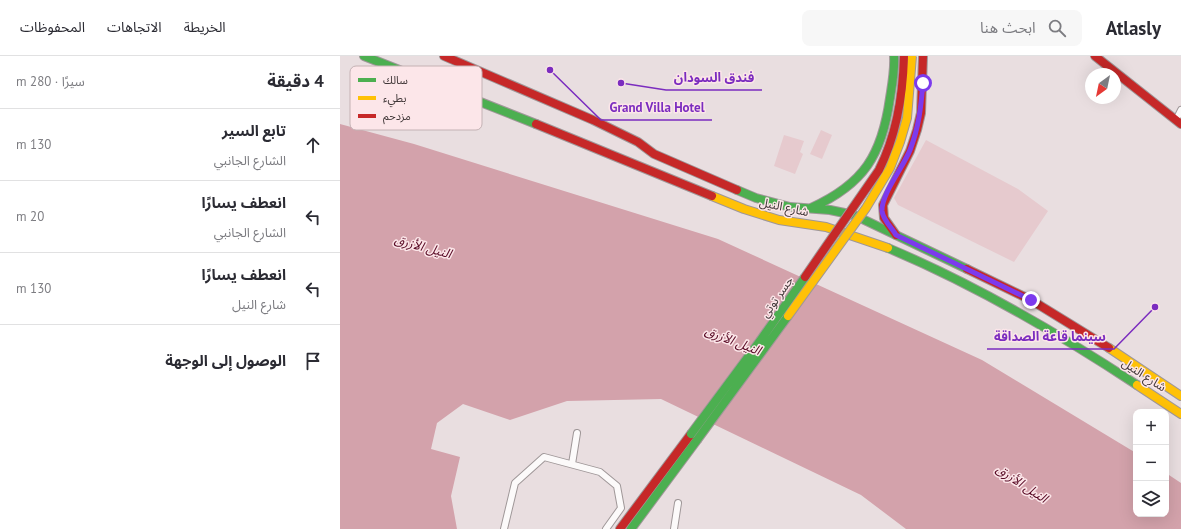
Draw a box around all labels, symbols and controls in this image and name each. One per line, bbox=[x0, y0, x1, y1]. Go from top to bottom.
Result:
search box bbox=[802, 10, 1082, 46]
text: Atlasly bbox=[1106, 16, 1161, 40]
icon: search bbox=[1046, 17, 1068, 39]
text: المحفوظات bbox=[20, 18, 85, 36]
text: الاتجاهات bbox=[107, 18, 162, 36]
text: الخريطة bbox=[184, 18, 226, 36]
text: ابحث هنا bbox=[980, 18, 1036, 37]
callout: فندق السودان bbox=[666, 65, 762, 90]
legend bbox=[350, 66, 482, 130]
north arrow bbox=[1085, 68, 1121, 104]
text: فندق السودان bbox=[674, 69, 755, 86]
text: 4 دقيقة bbox=[267, 70, 324, 92]
text: سيرًا · 280 m bbox=[16, 73, 85, 90]
text: سالك bbox=[383, 73, 408, 87]
route start bbox=[914, 74, 932, 92]
text: بطيء bbox=[383, 91, 406, 108]
callout: Grand Villa Hotel bbox=[601, 95, 712, 120]
text: Grand Villa Hotel bbox=[610, 99, 705, 116]
text: مزدحم bbox=[383, 109, 411, 125]
text: تابع السير bbox=[222, 121, 286, 140]
icon: ahead bbox=[302, 134, 324, 156]
text: 130 m bbox=[16, 136, 51, 153]
text: الشارع الجانبي bbox=[214, 152, 286, 169]
text: انعطف يسارًا bbox=[202, 193, 286, 212]
street label: شارع النيل bbox=[758, 194, 810, 221]
icon: left bbox=[302, 206, 324, 228]
text: 20 m bbox=[16, 208, 44, 225]
text: الشارع الجانبي bbox=[214, 224, 286, 241]
water label: النيل الأزرق bbox=[392, 231, 455, 263]
text: انعطف يسارًا bbox=[202, 265, 286, 284]
street label: جسر توتي bbox=[757, 273, 798, 322]
icon: left bbox=[302, 278, 324, 300]
text: 130 m bbox=[16, 280, 51, 297]
route end bbox=[1022, 291, 1040, 309]
text: شارع النيل bbox=[232, 296, 286, 313]
water label: النيل الأزرق bbox=[702, 322, 765, 360]
callout: سينما قاعة الصداقة bbox=[987, 324, 1114, 349]
text: سينما قاعة الصداقة bbox=[994, 328, 1106, 345]
icon: arrive bbox=[302, 350, 324, 372]
text: الوصول إلى الوجهة bbox=[165, 351, 286, 370]
street label: شارع النيل bbox=[1118, 355, 1169, 396]
map controls bbox=[1133, 409, 1169, 517]
button: + bbox=[1133, 409, 1169, 445]
button: − bbox=[1133, 445, 1169, 481]
water label: النيل الأزرق bbox=[993, 460, 1053, 508]
button: layers bbox=[1133, 481, 1169, 517]

